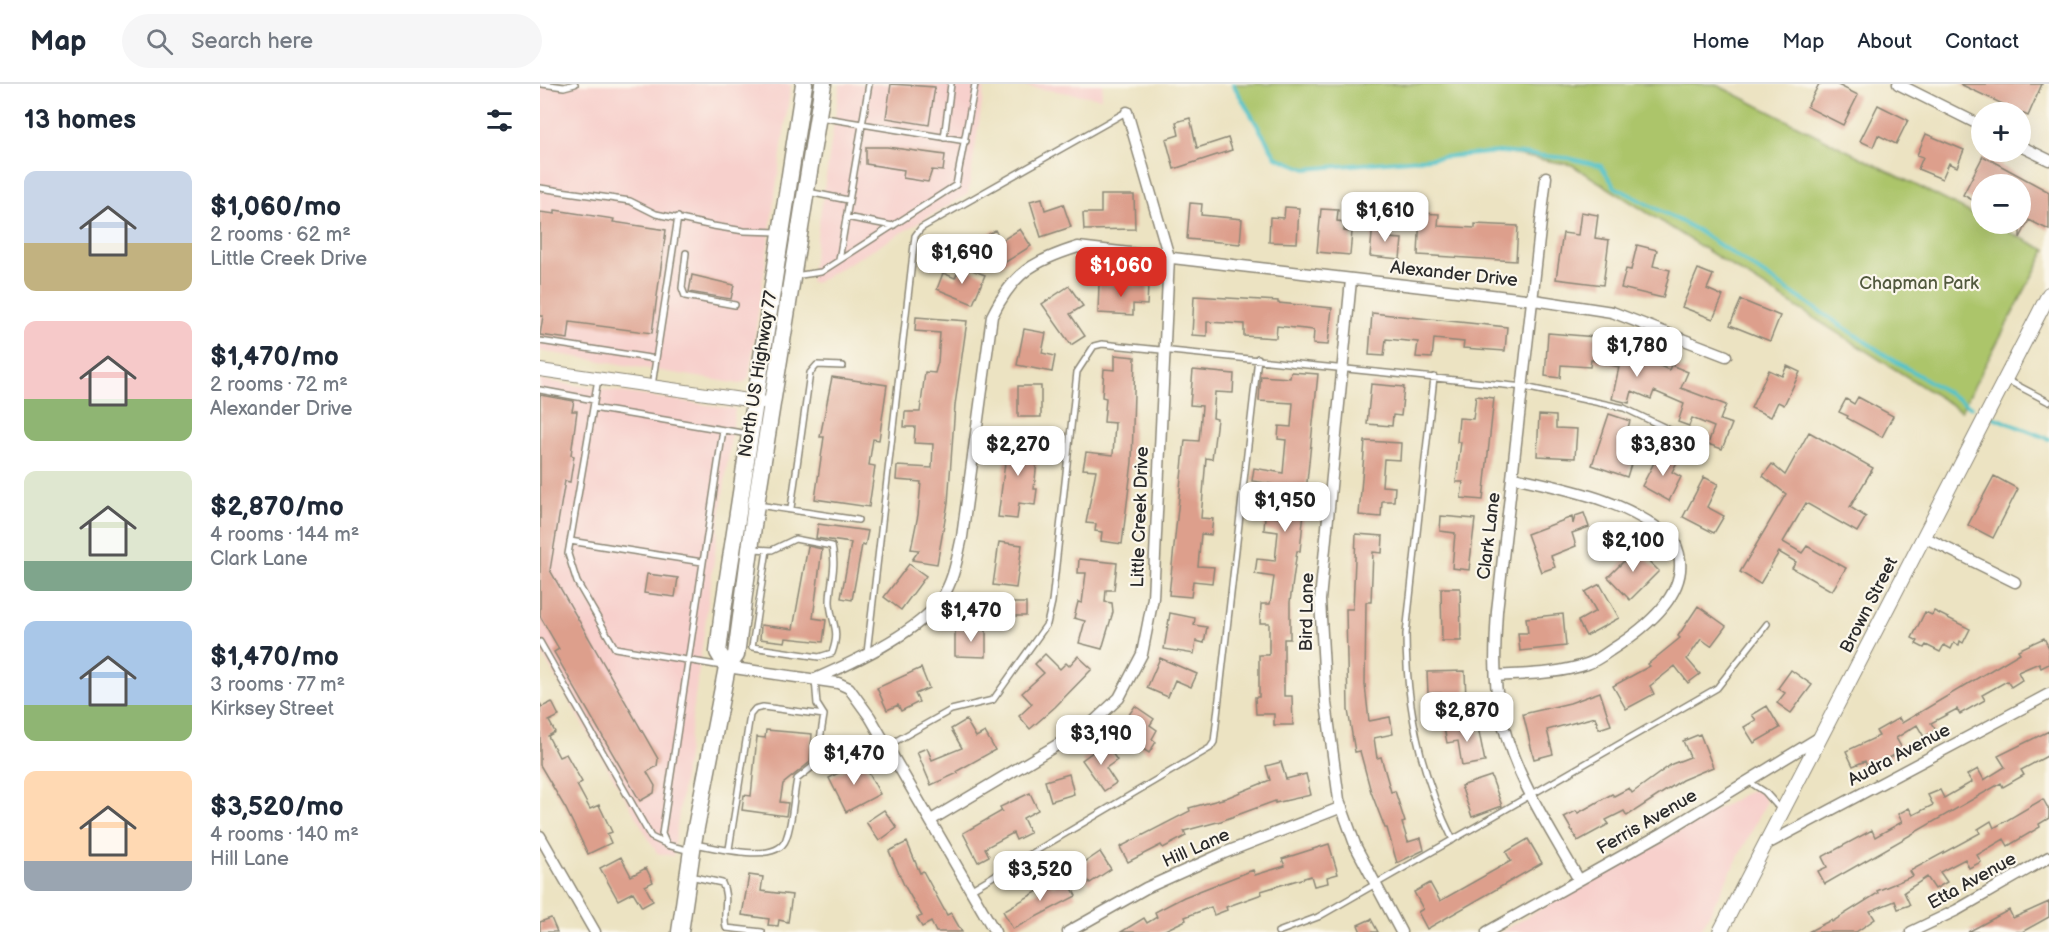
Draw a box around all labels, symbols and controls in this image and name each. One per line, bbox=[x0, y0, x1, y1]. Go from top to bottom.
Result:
search box bbox=[122, 14, 542, 68]
text: Map bbox=[30, 25, 86, 58]
icon: search bbox=[143, 25, 176, 58]
text: Search here bbox=[191, 28, 313, 55]
text: Home bbox=[1692, 29, 1749, 54]
text: Map bbox=[1782, 29, 1824, 54]
text: About bbox=[1857, 29, 1912, 54]
text: Contact bbox=[1945, 29, 2019, 54]
map controls bbox=[1971, 102, 2031, 234]
button: + bbox=[1971, 102, 2031, 162]
icon: filters bbox=[483, 104, 516, 137]
text: 13 homes bbox=[24, 105, 136, 136]
button: − bbox=[1971, 174, 2031, 234]
text: $1,060/mo bbox=[210, 192, 341, 223]
pin: $1,610 bbox=[1336, 192, 1434, 243]
icon: home bbox=[72, 195, 144, 267]
text: $1,610 bbox=[1355, 199, 1415, 223]
text: 2 rooms · 62 m² bbox=[210, 223, 351, 247]
pin: $1,690 bbox=[913, 234, 1011, 285]
text: $1,690 bbox=[931, 241, 993, 265]
text: Little Creek Drive bbox=[210, 247, 367, 271]
pin: $1,060 bbox=[1072, 247, 1170, 298]
text: $1,060 bbox=[1089, 254, 1153, 278]
street label: Alexander Drive bbox=[1389, 257, 1519, 291]
park label: Chapman Park bbox=[1859, 273, 1979, 294]
street label: North US Highway 77 bbox=[734, 289, 782, 459]
pin: $1,780 bbox=[1588, 327, 1686, 378]
text: $1,780 bbox=[1606, 334, 1668, 358]
text: $1,470/mo bbox=[210, 342, 339, 373]
icon: home bbox=[72, 345, 144, 417]
text: 2 rooms · 72 m² bbox=[210, 373, 348, 397]
text: Alexander Drive bbox=[210, 397, 352, 421]
pin: $2,270 bbox=[969, 426, 1067, 477]
pin: $3,830 bbox=[1614, 426, 1712, 477]
text: $2,270 bbox=[986, 433, 1050, 457]
text: $3,830 bbox=[1630, 433, 1696, 457]
street label: Little Creek Drive bbox=[1127, 446, 1153, 588]
pin: $1,950 bbox=[1236, 482, 1334, 533]
text: $1,950 bbox=[1254, 489, 1316, 513]
street label: Clark Lane bbox=[1473, 491, 1505, 581]
text: $2,870/mo bbox=[210, 492, 344, 523]
icon: home bbox=[72, 495, 144, 567]
pin: $2,100 bbox=[1584, 522, 1682, 573]
text: 4 rooms · 144 m² bbox=[210, 523, 359, 547]
text: $2,100 bbox=[1602, 529, 1664, 553]
text: Clark Lane bbox=[210, 547, 308, 571]
street label: Brown Street bbox=[1836, 553, 1902, 656]
street label: Bird Lane bbox=[1296, 572, 1318, 652]
pin: $1,470 bbox=[922, 592, 1020, 643]
text: $1,470 bbox=[940, 599, 1002, 623]
text: $1,470/mo bbox=[210, 642, 339, 673]
icon: home bbox=[72, 645, 144, 717]
text: 3 rooms · 77 m² bbox=[210, 673, 345, 697]
pin: $2,870 bbox=[1418, 692, 1516, 743]
text: Kirksey Street bbox=[210, 697, 334, 721]
text: $2,870 bbox=[1434, 699, 1500, 723]
pin: $3,190 bbox=[1052, 715, 1150, 766]
street label: Audra Avenue bbox=[1844, 719, 1954, 791]
text: $3,190 bbox=[1070, 722, 1132, 746]
pin: $1,470 bbox=[805, 735, 903, 786]
text: $1,470 bbox=[823, 742, 885, 766]
street label: Ferris Avenue bbox=[1593, 785, 1701, 859]
text: $3,520/mo bbox=[210, 792, 344, 823]
icon: home bbox=[72, 795, 144, 867]
text: 4 rooms · 140 m² bbox=[210, 823, 359, 847]
street label: Hill Lane bbox=[1159, 824, 1233, 872]
text: Hill Lane bbox=[210, 847, 289, 871]
street label: Etta Avenue bbox=[1924, 848, 2020, 914]
pin: $3,520 bbox=[991, 851, 1089, 902]
text: $3,520 bbox=[1008, 858, 1072, 882]

